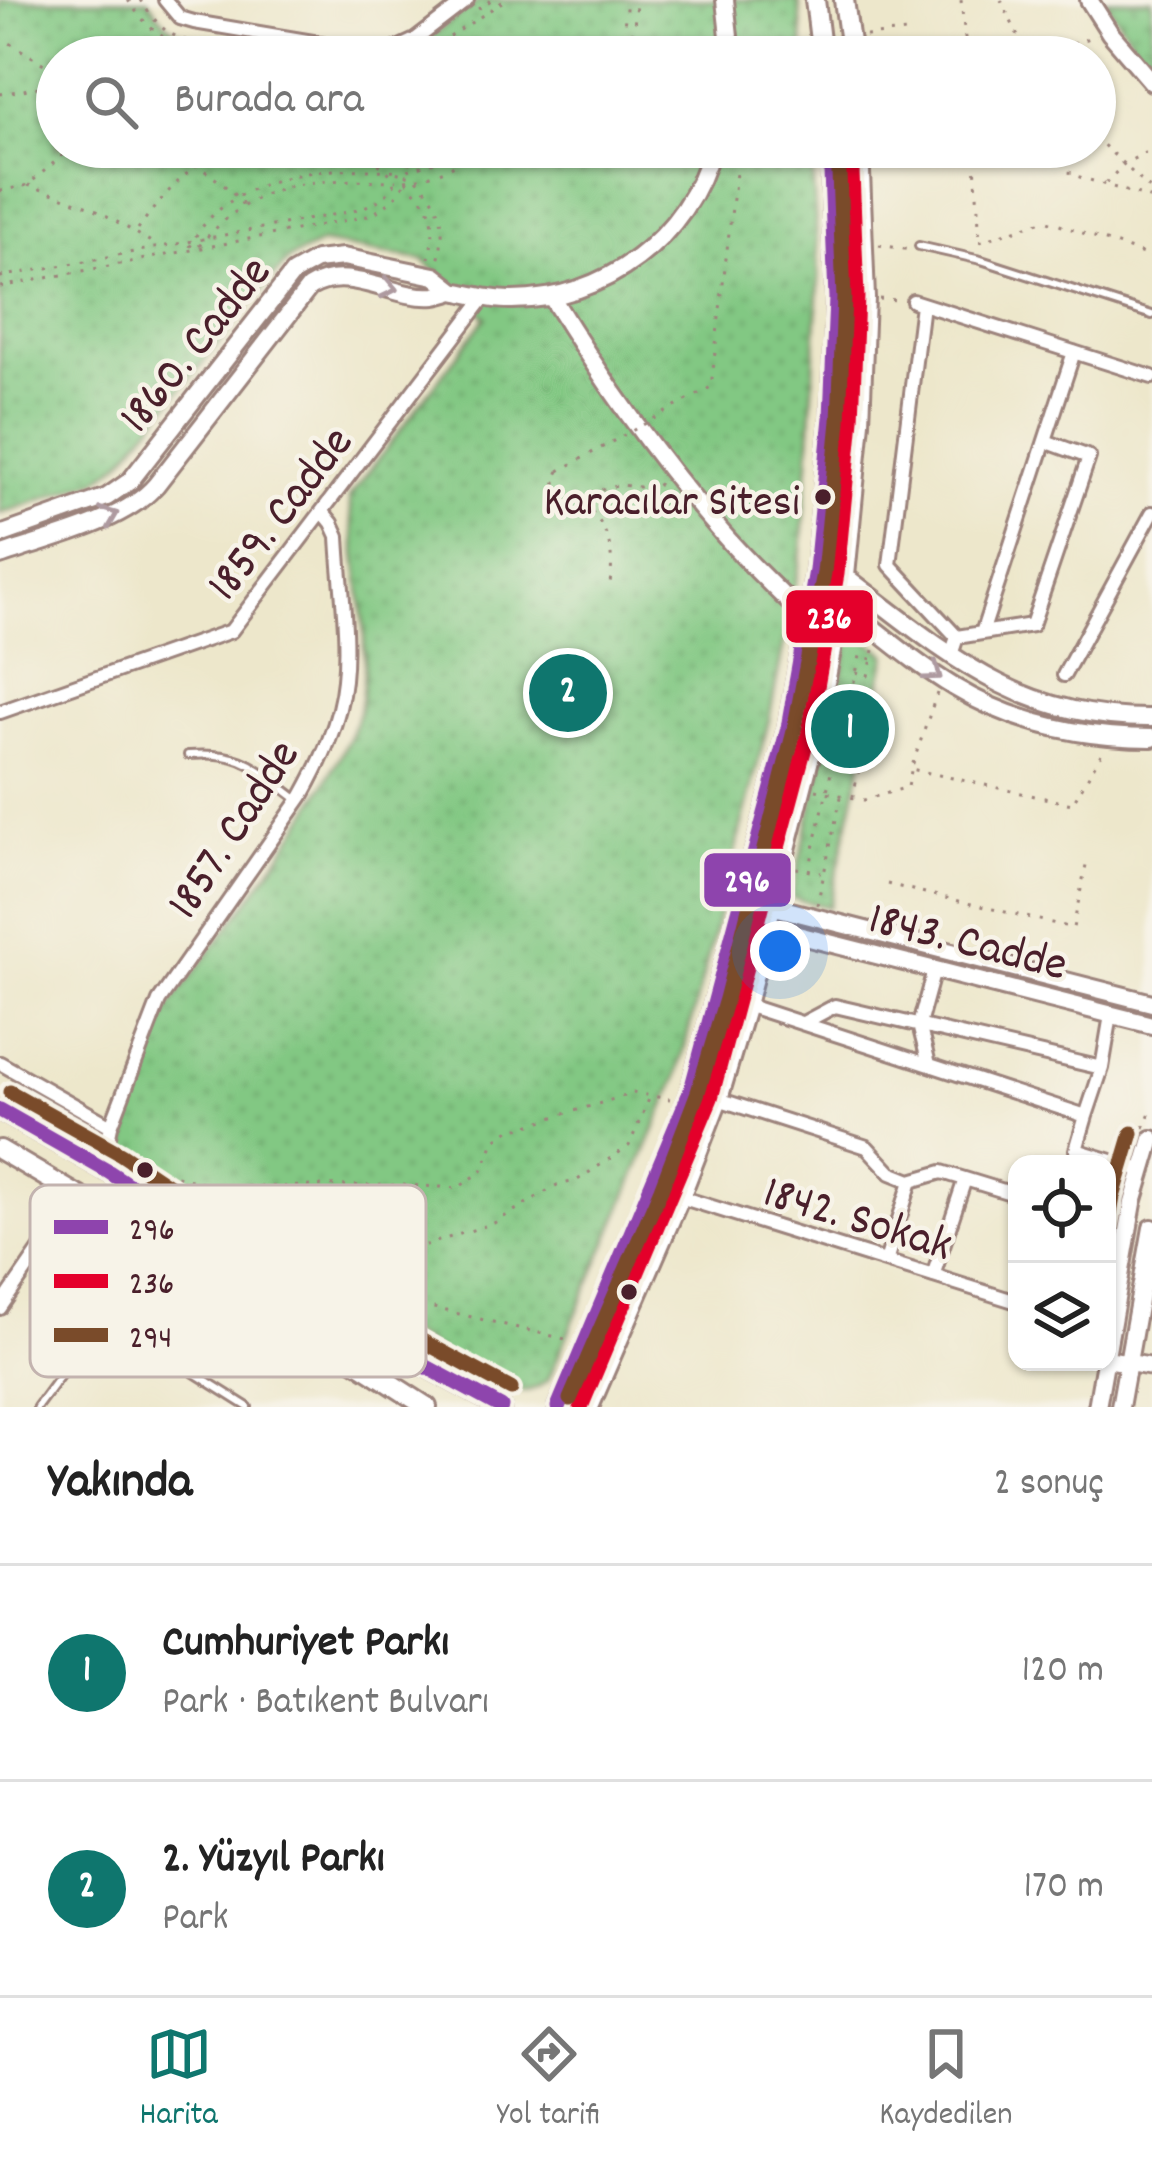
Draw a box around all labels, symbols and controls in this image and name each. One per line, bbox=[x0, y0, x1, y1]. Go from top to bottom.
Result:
search box bbox=[36, 36, 1116, 168]
icon: search bbox=[78, 69, 144, 135]
text: Burada ara bbox=[174, 70, 364, 134]
street label: 1860. Cadde bbox=[105, 243, 291, 450]
one-way arrow bbox=[379, 274, 399, 300]
street label: 1859. Cadde bbox=[193, 413, 373, 618]
place label: Karacılar Sitesi bbox=[543, 473, 800, 537]
marker: Karacılar Sitesi bbox=[812, 486, 834, 508]
one-way arrow bbox=[99, 506, 120, 531]
line badge: 236 bbox=[784, 588, 875, 645]
text: 236 bbox=[806, 598, 852, 645]
pin: 2 bbox=[529, 648, 607, 738]
one-way arrow bbox=[921, 658, 942, 680]
pin: 1 bbox=[811, 684, 889, 774]
street label: 1857. Cadde bbox=[152, 728, 320, 934]
line badge: 296 bbox=[702, 851, 793, 909]
text: 296 bbox=[724, 861, 770, 908]
street label: 1843. Cadde bbox=[861, 887, 1074, 1003]
your location bbox=[750, 921, 810, 981]
map controls bbox=[1008, 1155, 1116, 1371]
button: locate bbox=[1008, 1155, 1116, 1263]
unlabelled marker bbox=[134, 1159, 156, 1181]
street label: 1842. Sokak bbox=[754, 1161, 960, 1284]
legend bbox=[30, 1185, 426, 1377]
text: 296 bbox=[129, 1209, 175, 1256]
text: 236 bbox=[129, 1263, 174, 1310]
button: layers bbox=[1008, 1263, 1116, 1371]
unlabelled marker bbox=[618, 1281, 640, 1303]
text: 294 bbox=[129, 1317, 172, 1364]
text: Yakında bbox=[48, 1449, 192, 1521]
text: 2 sonuç bbox=[994, 1458, 1104, 1513]
text: Cumhuriyet Parkı bbox=[162, 1613, 449, 1677]
text: 1 bbox=[83, 1645, 91, 1700]
text: 120 m bbox=[1021, 1645, 1104, 1700]
text: Park · Batıkent Bulvarı bbox=[162, 1677, 489, 1732]
text: 2. Yüzyıl Parkı bbox=[162, 1829, 385, 1893]
text: 2 bbox=[78, 1861, 96, 1916]
text: 170 m bbox=[1024, 1861, 1104, 1916]
text: Park bbox=[162, 1893, 228, 1948]
tab: Harita bbox=[140, 2021, 218, 2140]
tab: Yol tarifi bbox=[497, 2021, 600, 2140]
tab: Kaydedilen bbox=[879, 2021, 1012, 2140]

